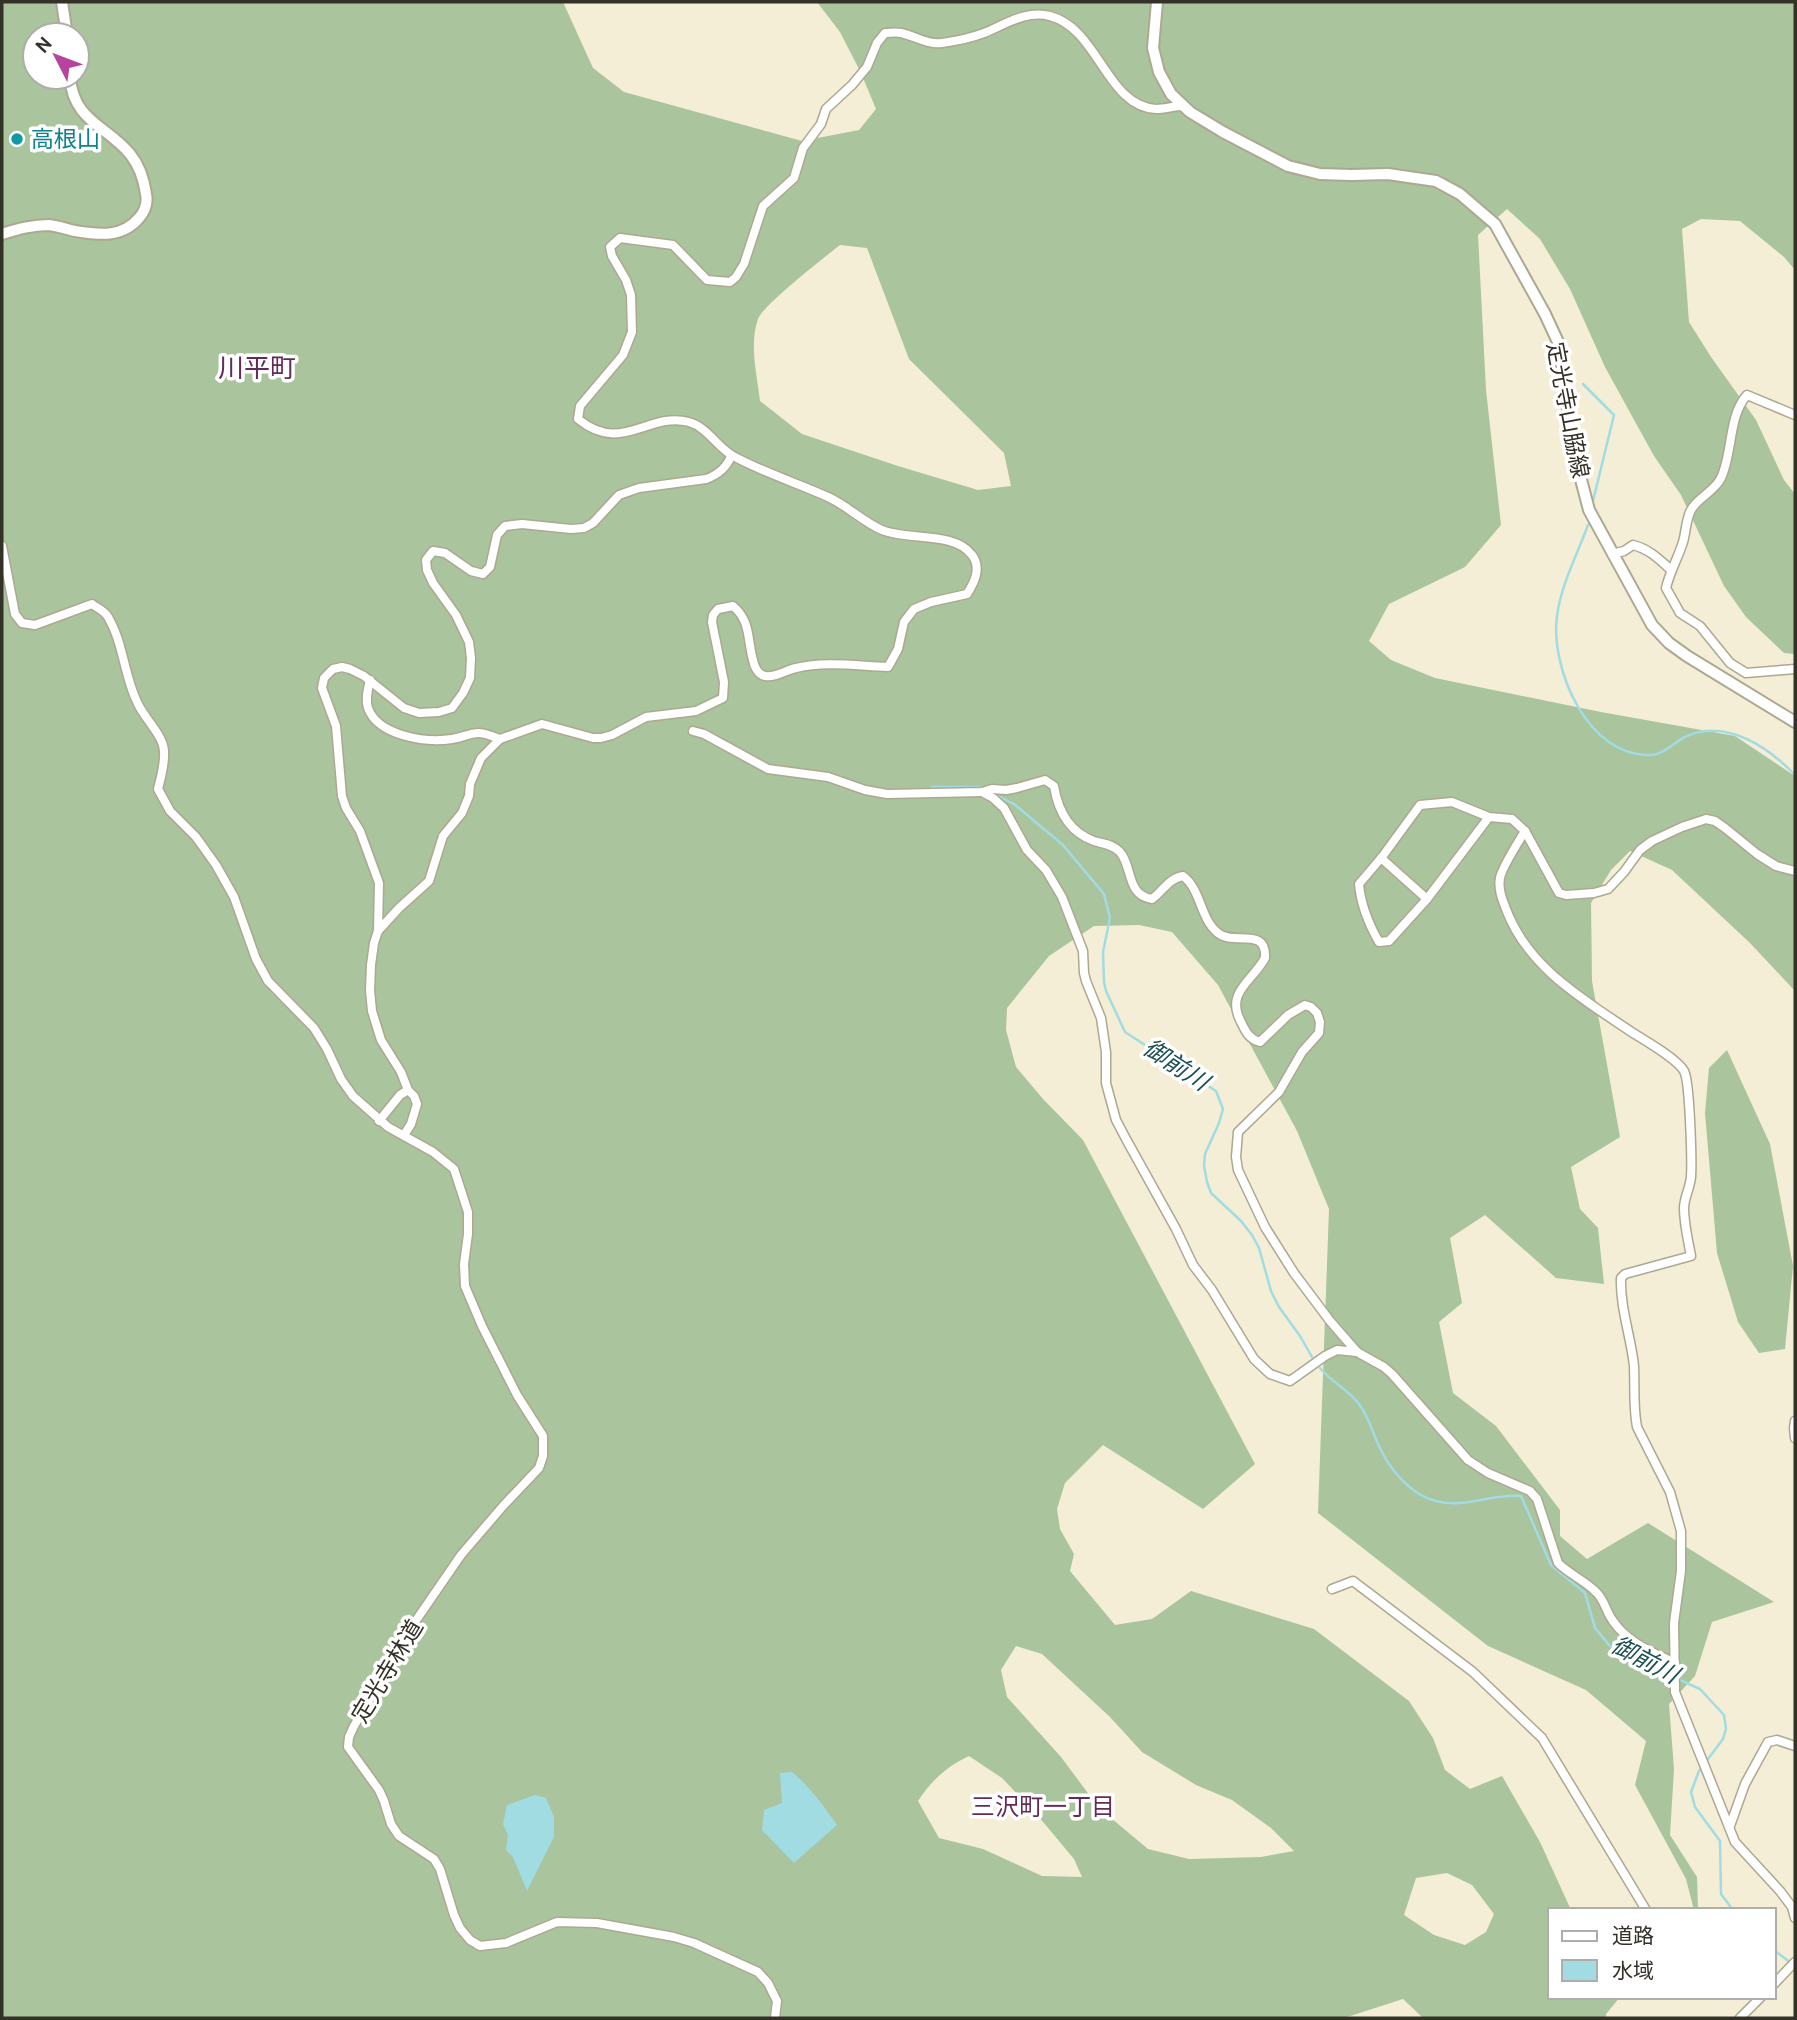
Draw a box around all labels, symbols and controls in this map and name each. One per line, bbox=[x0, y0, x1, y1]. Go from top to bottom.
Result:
north arrow bbox=[21, 21, 91, 91]
text: N bbox=[31, 32, 57, 58]
place label: 高根山 bbox=[31, 125, 100, 153]
marker: 高根山 bbox=[9, 131, 25, 147]
street label: 定光寺山脇線 bbox=[1541, 340, 1595, 480]
district label: 川平町 bbox=[218, 352, 296, 384]
water label: 御前川 bbox=[1138, 1033, 1217, 1098]
street label: 定光寺林道 bbox=[345, 1615, 429, 1727]
water label: 御前川 bbox=[1607, 1630, 1686, 1691]
district label: 三沢町一丁目 bbox=[971, 1792, 1115, 1821]
legend bbox=[1548, 1908, 1776, 1999]
text: 道路 bbox=[1612, 1923, 1654, 1948]
text: 水域 bbox=[1612, 1958, 1654, 1983]

